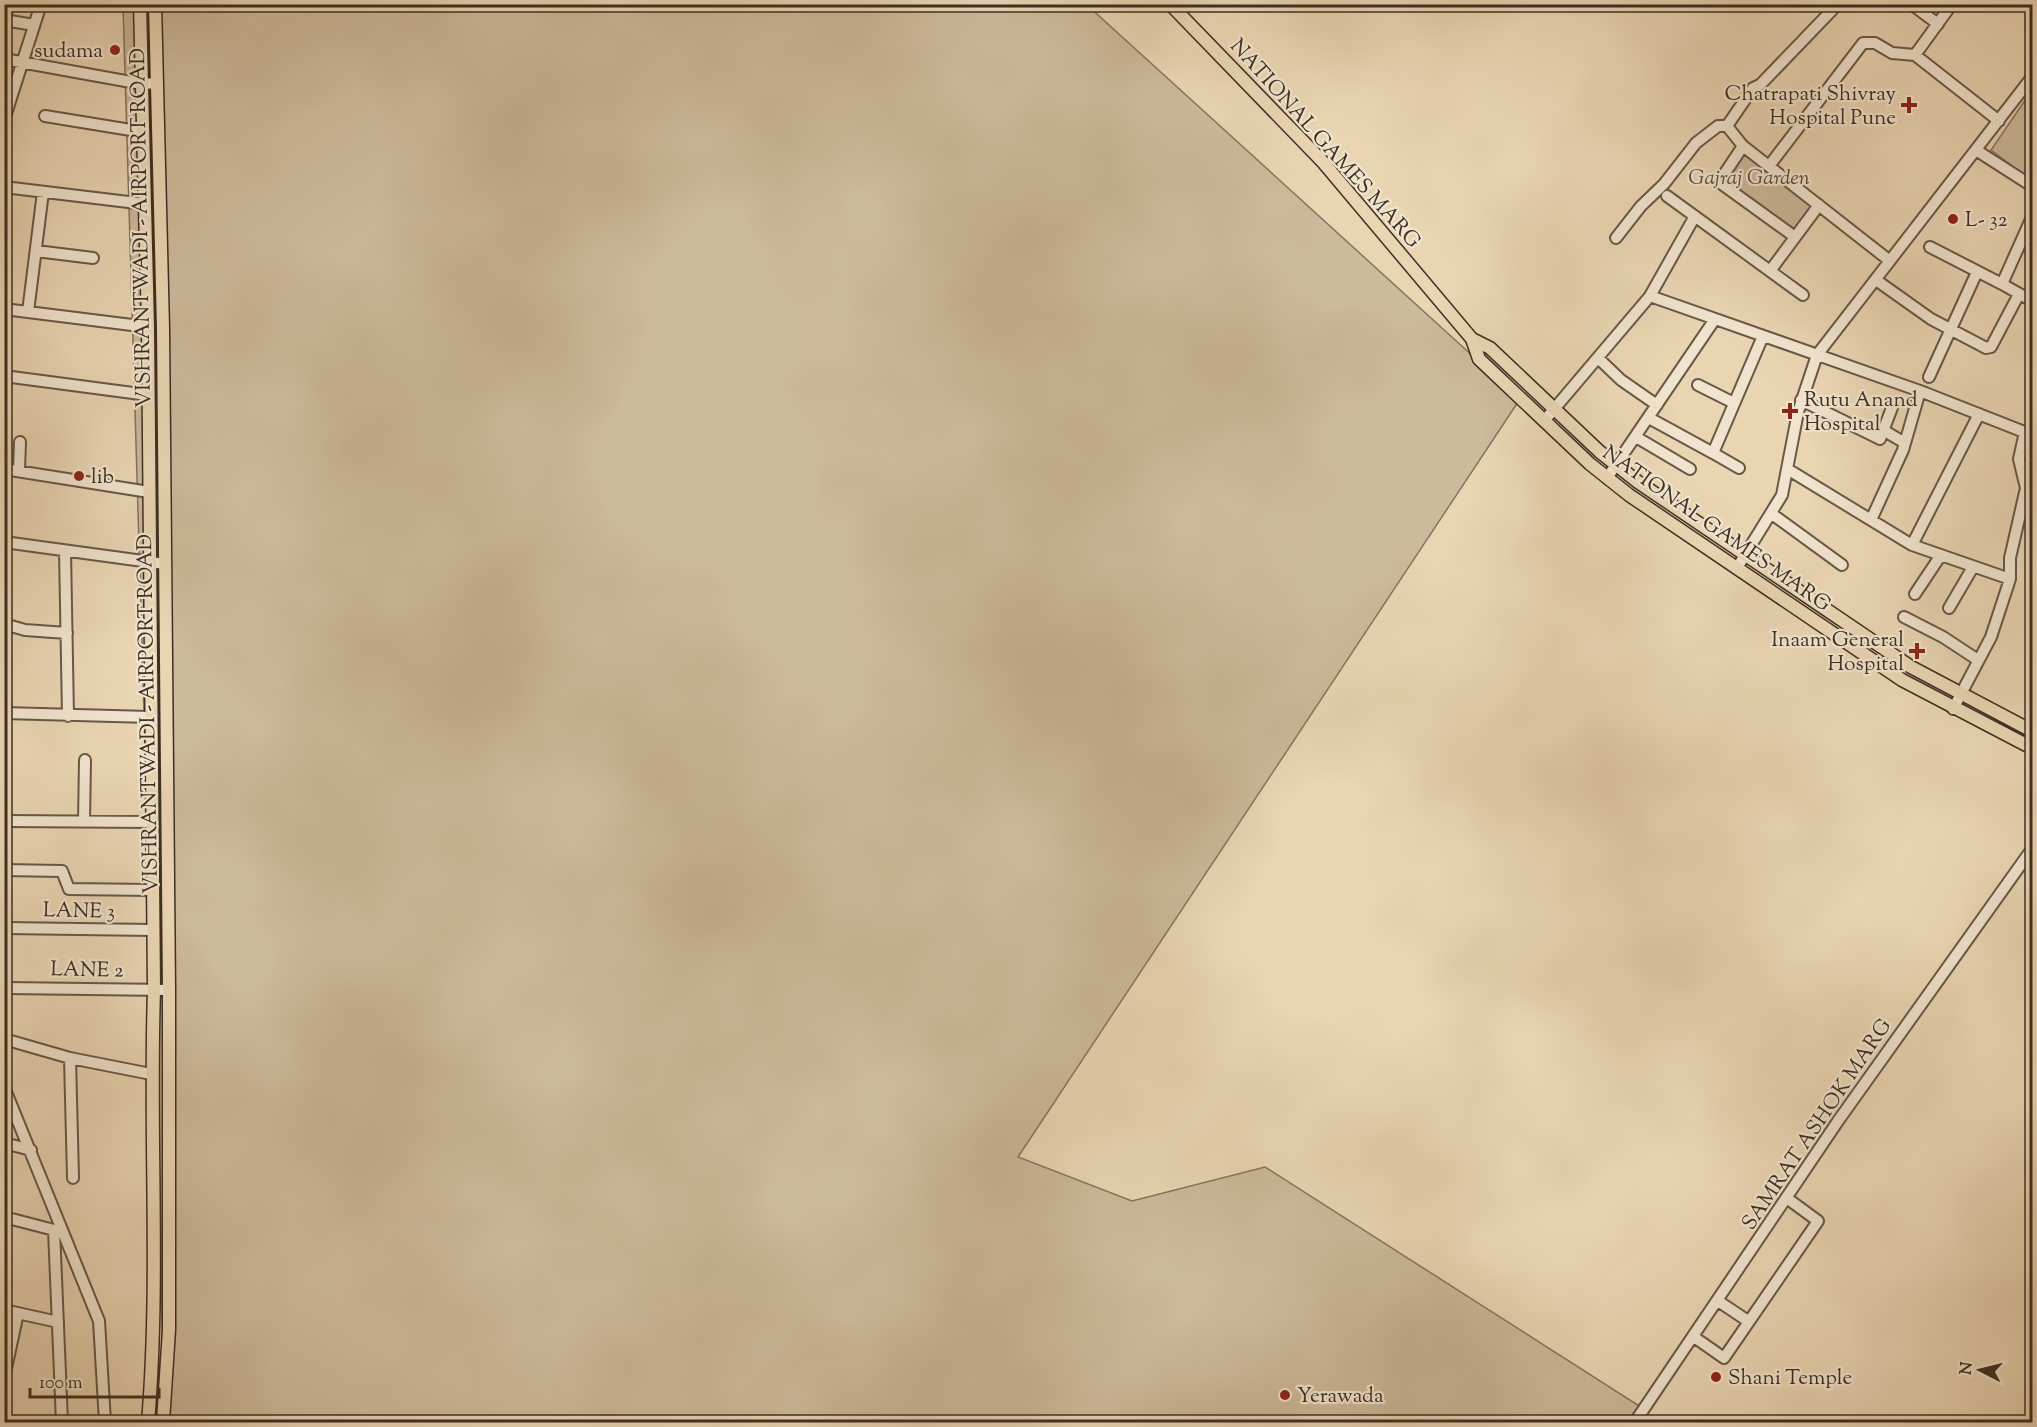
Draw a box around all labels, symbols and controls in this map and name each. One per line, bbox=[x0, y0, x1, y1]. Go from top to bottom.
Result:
street label: NATIONAL GAMES MARG bbox=[1222, 33, 1427, 256]
place label: sudama bbox=[34, 37, 103, 67]
marker: sudama bbox=[108, 43, 122, 57]
street label: VISHRANTWADI - AIRPORT ROAD bbox=[124, 48, 160, 408]
place label: Chatrapati Shivray Hospital Pune bbox=[1725, 80, 1897, 134]
marker: Chatrapati Shivray Hospital Pune bbox=[1900, 96, 1918, 114]
park label: Gajraj Garden bbox=[1688, 164, 1810, 194]
place label: L- 32 bbox=[1965, 206, 2008, 236]
marker: L- 32 bbox=[1946, 212, 1960, 226]
place label: Rutu Anand Hospital bbox=[1804, 386, 1918, 440]
marker: Rutu Anand Hospital bbox=[1781, 402, 1799, 420]
street label: NATIONAL GAMES MARG bbox=[1596, 439, 1836, 620]
place label: lib bbox=[91, 463, 114, 493]
marker: lib bbox=[72, 469, 86, 483]
street label: VISHRANTWADI - AIRPORT ROAD bbox=[131, 534, 167, 894]
place label: Inaam General Hospital bbox=[1771, 626, 1904, 680]
marker: Inaam General Hospital bbox=[1908, 642, 1926, 660]
street label: LANE 3 bbox=[43, 896, 115, 928]
street label: LANE 2 bbox=[50, 955, 124, 987]
street label: SAMRAT ASHOK MARG bbox=[1736, 1013, 1900, 1237]
north arrow bbox=[1950, 1340, 2010, 1400]
scale bar bbox=[30, 1361, 159, 1399]
text: N bbox=[1955, 1361, 1980, 1376]
place label: Shani Temple bbox=[1728, 1364, 1852, 1394]
marker: Shani Temple bbox=[1709, 1370, 1723, 1384]
text: 100 m bbox=[39, 1371, 83, 1397]
place label: Yerawada bbox=[1297, 1382, 1384, 1412]
marker: Yerawada bbox=[1278, 1388, 1292, 1402]

